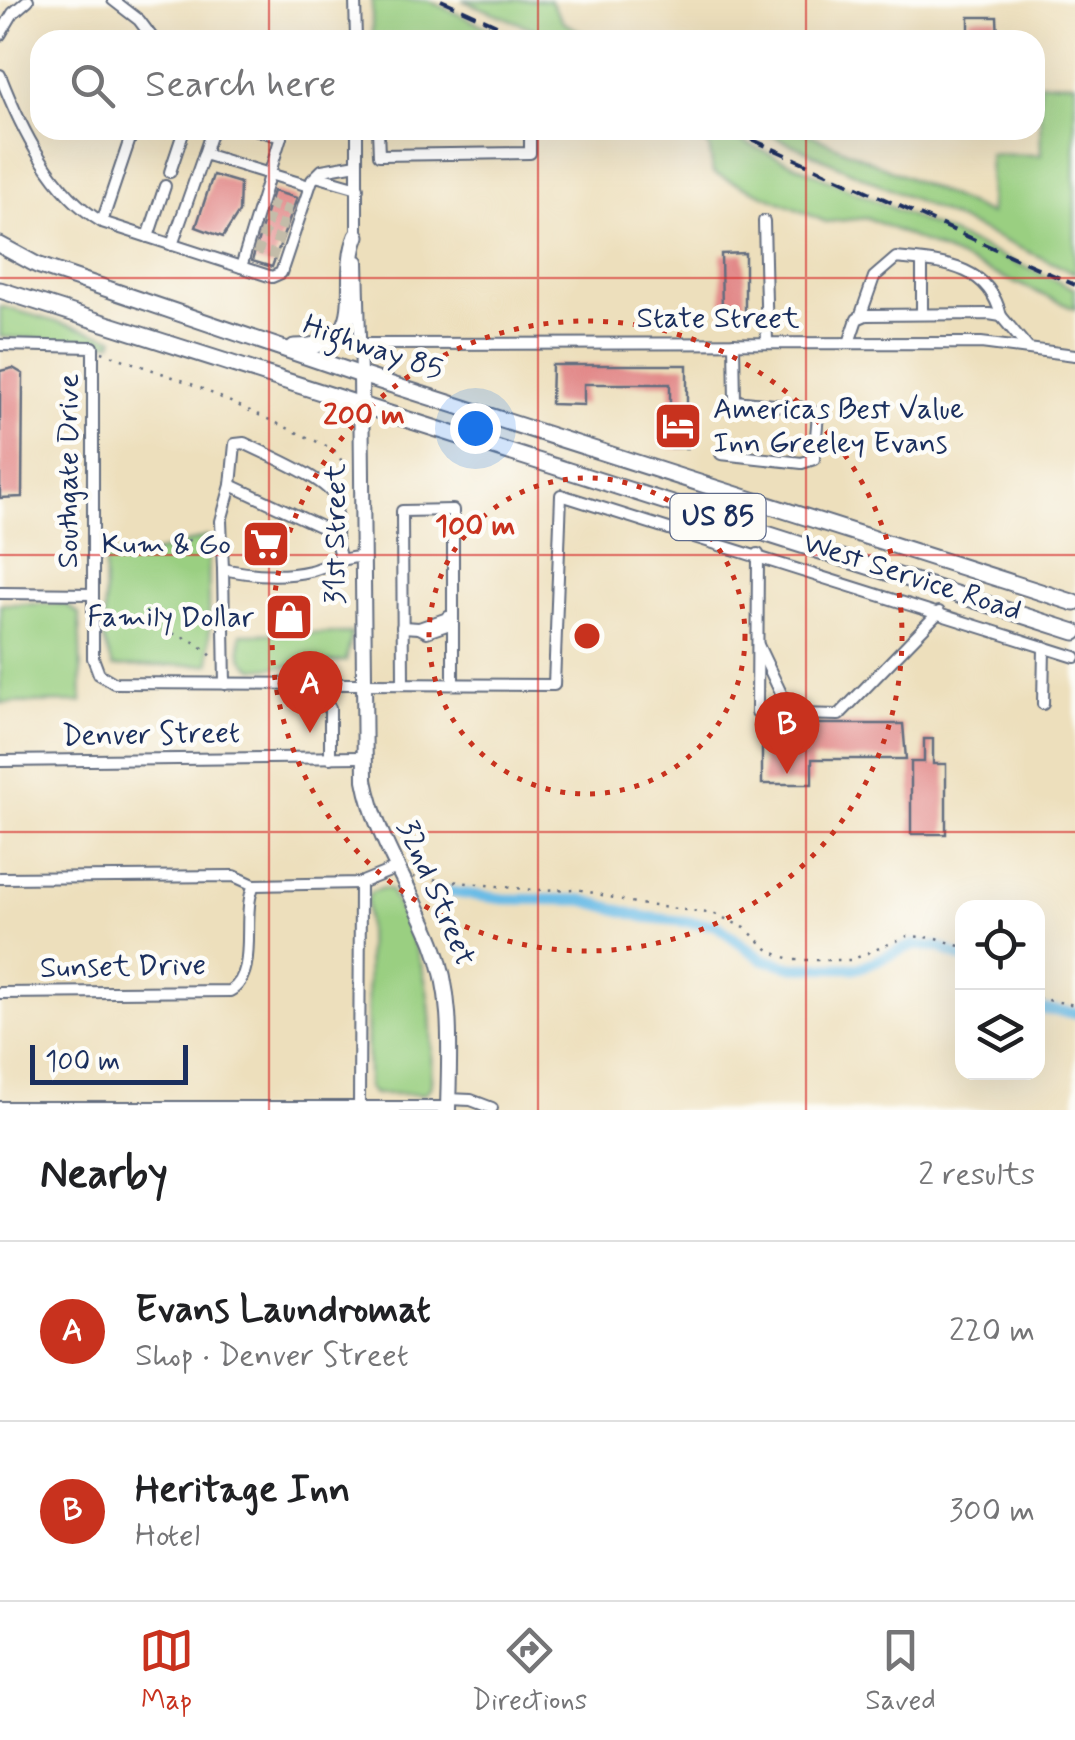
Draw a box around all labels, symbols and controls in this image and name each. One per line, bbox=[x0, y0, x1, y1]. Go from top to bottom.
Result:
search box bbox=[30, 30, 1045, 140]
icon: search bbox=[65, 58, 120, 113]
text: Search here bbox=[145, 61, 336, 110]
street label: State Street bbox=[636, 299, 800, 338]
street label: Highway 85 bbox=[297, 306, 448, 393]
street label: Southgate Drive bbox=[49, 373, 88, 569]
place label: Americas Best Value Inn Greeley Evans bbox=[713, 390, 964, 463]
text: 200 m bbox=[323, 396, 405, 435]
hotel icon: Americas Best Value Inn Greeley Evans bbox=[652, 400, 704, 452]
your location bbox=[450, 403, 501, 454]
street label: 31st Street bbox=[316, 463, 355, 605]
road number: US 85 bbox=[670, 494, 766, 540]
text: 100 m bbox=[435, 507, 515, 546]
supermarket icon: Kum & Go bbox=[240, 518, 292, 570]
street label: West Service Road bbox=[798, 523, 1026, 631]
place label: Kum & Go bbox=[101, 525, 231, 564]
shop icon: Family Dollar bbox=[263, 591, 315, 643]
place label: Family Dollar bbox=[87, 598, 255, 637]
centre of rings bbox=[569, 618, 605, 654]
pin: A bbox=[278, 650, 342, 733]
pin: B bbox=[754, 692, 820, 774]
street label: Denver Street bbox=[61, 714, 241, 756]
street label: 32nd Street bbox=[388, 814, 484, 972]
map controls bbox=[955, 900, 1045, 1080]
button: locate bbox=[955, 900, 1045, 990]
street label: Sunset Drive bbox=[39, 946, 207, 988]
button: layers bbox=[955, 990, 1045, 1080]
scale bar bbox=[30, 1040, 188, 1084]
text: 100 m bbox=[45, 1044, 120, 1081]
text: Nearby bbox=[40, 1148, 168, 1203]
text: 2 results bbox=[918, 1154, 1035, 1196]
text: Evans Laundromat bbox=[135, 1286, 431, 1335]
text: A bbox=[62, 1310, 83, 1352]
text: 220 m bbox=[949, 1310, 1035, 1352]
text: Shop · Denver Street bbox=[135, 1335, 409, 1377]
text: Heritage Inn bbox=[135, 1466, 350, 1515]
text: B bbox=[62, 1490, 83, 1532]
text: 300 m bbox=[949, 1490, 1035, 1532]
text: Hotel bbox=[135, 1515, 200, 1557]
tab: Map bbox=[139, 1623, 194, 1720]
tab: Directions bbox=[472, 1623, 587, 1720]
tab: Saved bbox=[865, 1623, 936, 1720]

